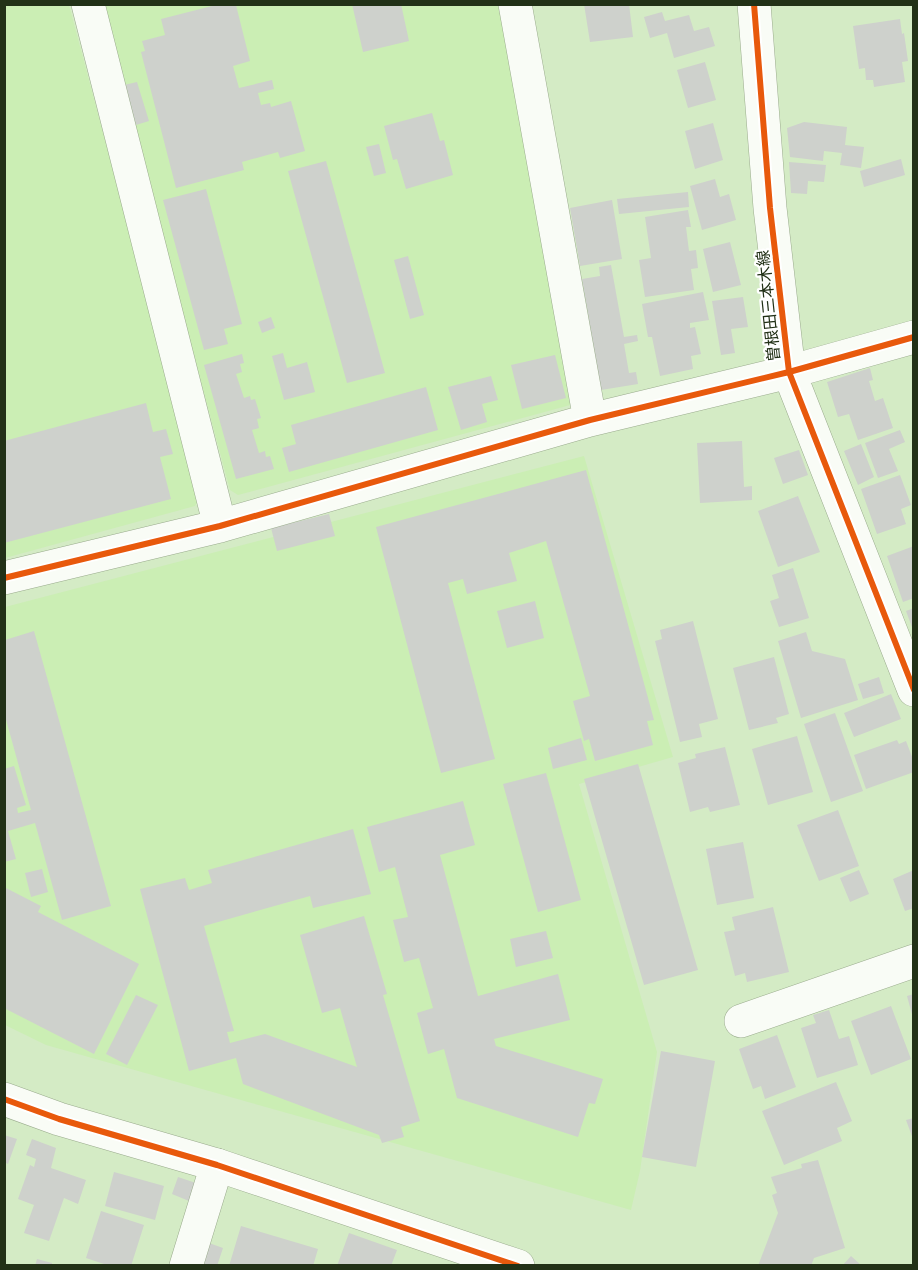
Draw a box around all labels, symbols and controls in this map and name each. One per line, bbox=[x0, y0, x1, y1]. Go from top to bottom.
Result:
street label: 曽根田三本木線 bbox=[752, 249, 786, 363]

